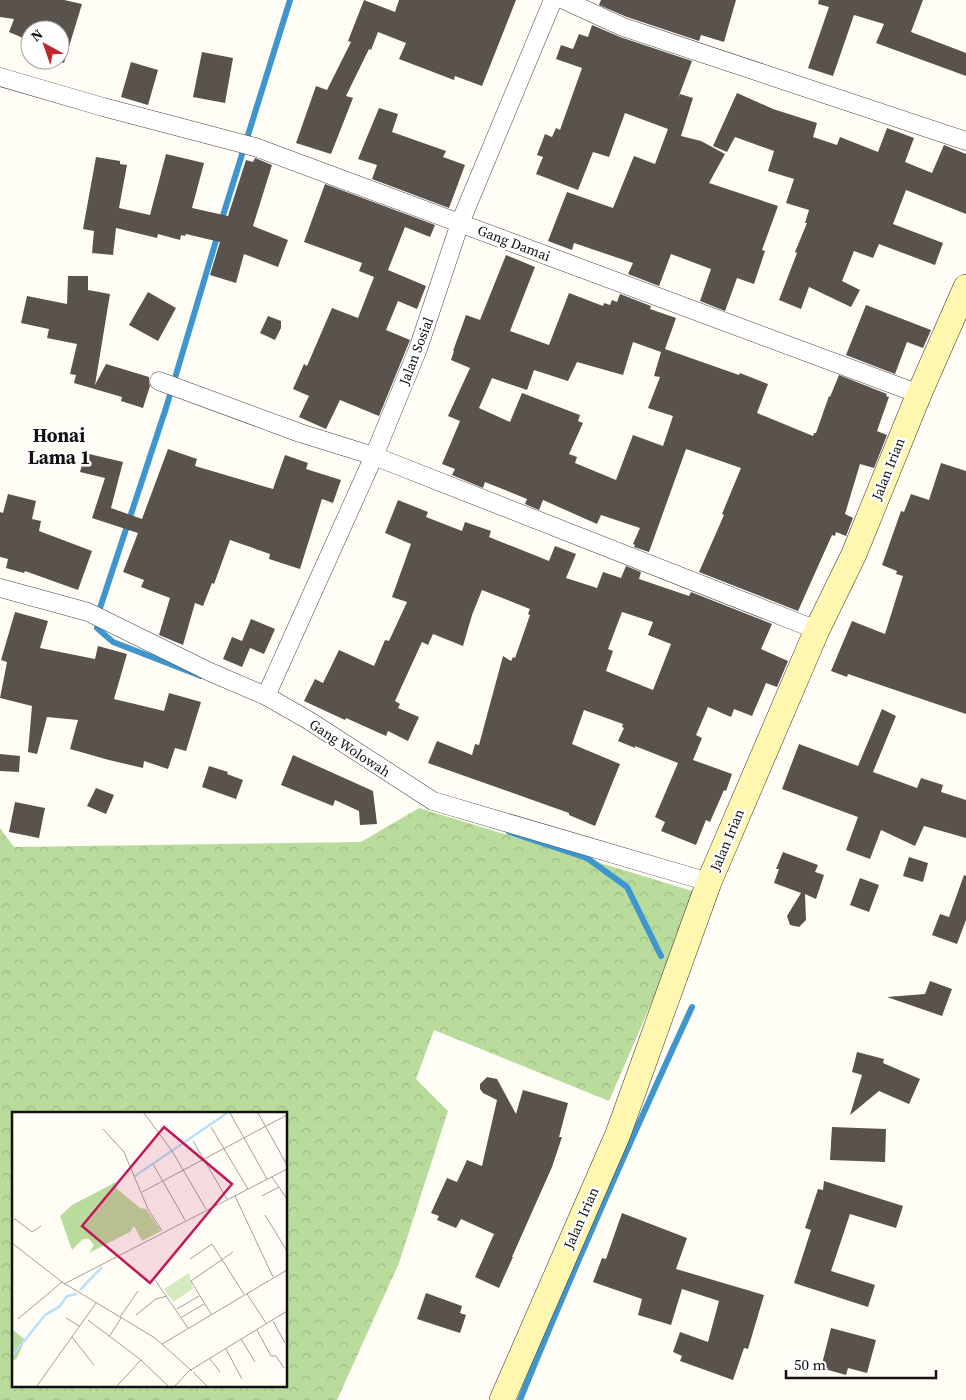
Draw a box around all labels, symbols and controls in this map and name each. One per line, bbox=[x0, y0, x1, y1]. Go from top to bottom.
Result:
north arrow bbox=[20, 20, 70, 70]
text: N bbox=[26, 24, 47, 46]
street label: Gang Damai bbox=[475, 220, 553, 266]
street label: Jalan Sosial bbox=[394, 314, 438, 389]
district label: Honai Lama 1 bbox=[28, 422, 90, 470]
street label: Jalan Irian bbox=[866, 434, 910, 504]
street label: Gang Wolowah bbox=[306, 714, 394, 782]
street label: Jalan Irian bbox=[705, 805, 749, 875]
inset map bbox=[12, 1112, 288, 1388]
street label: Jalan Irian bbox=[558, 1183, 604, 1253]
scale bar bbox=[786, 1348, 936, 1380]
text: 50 m bbox=[794, 1354, 826, 1375]

